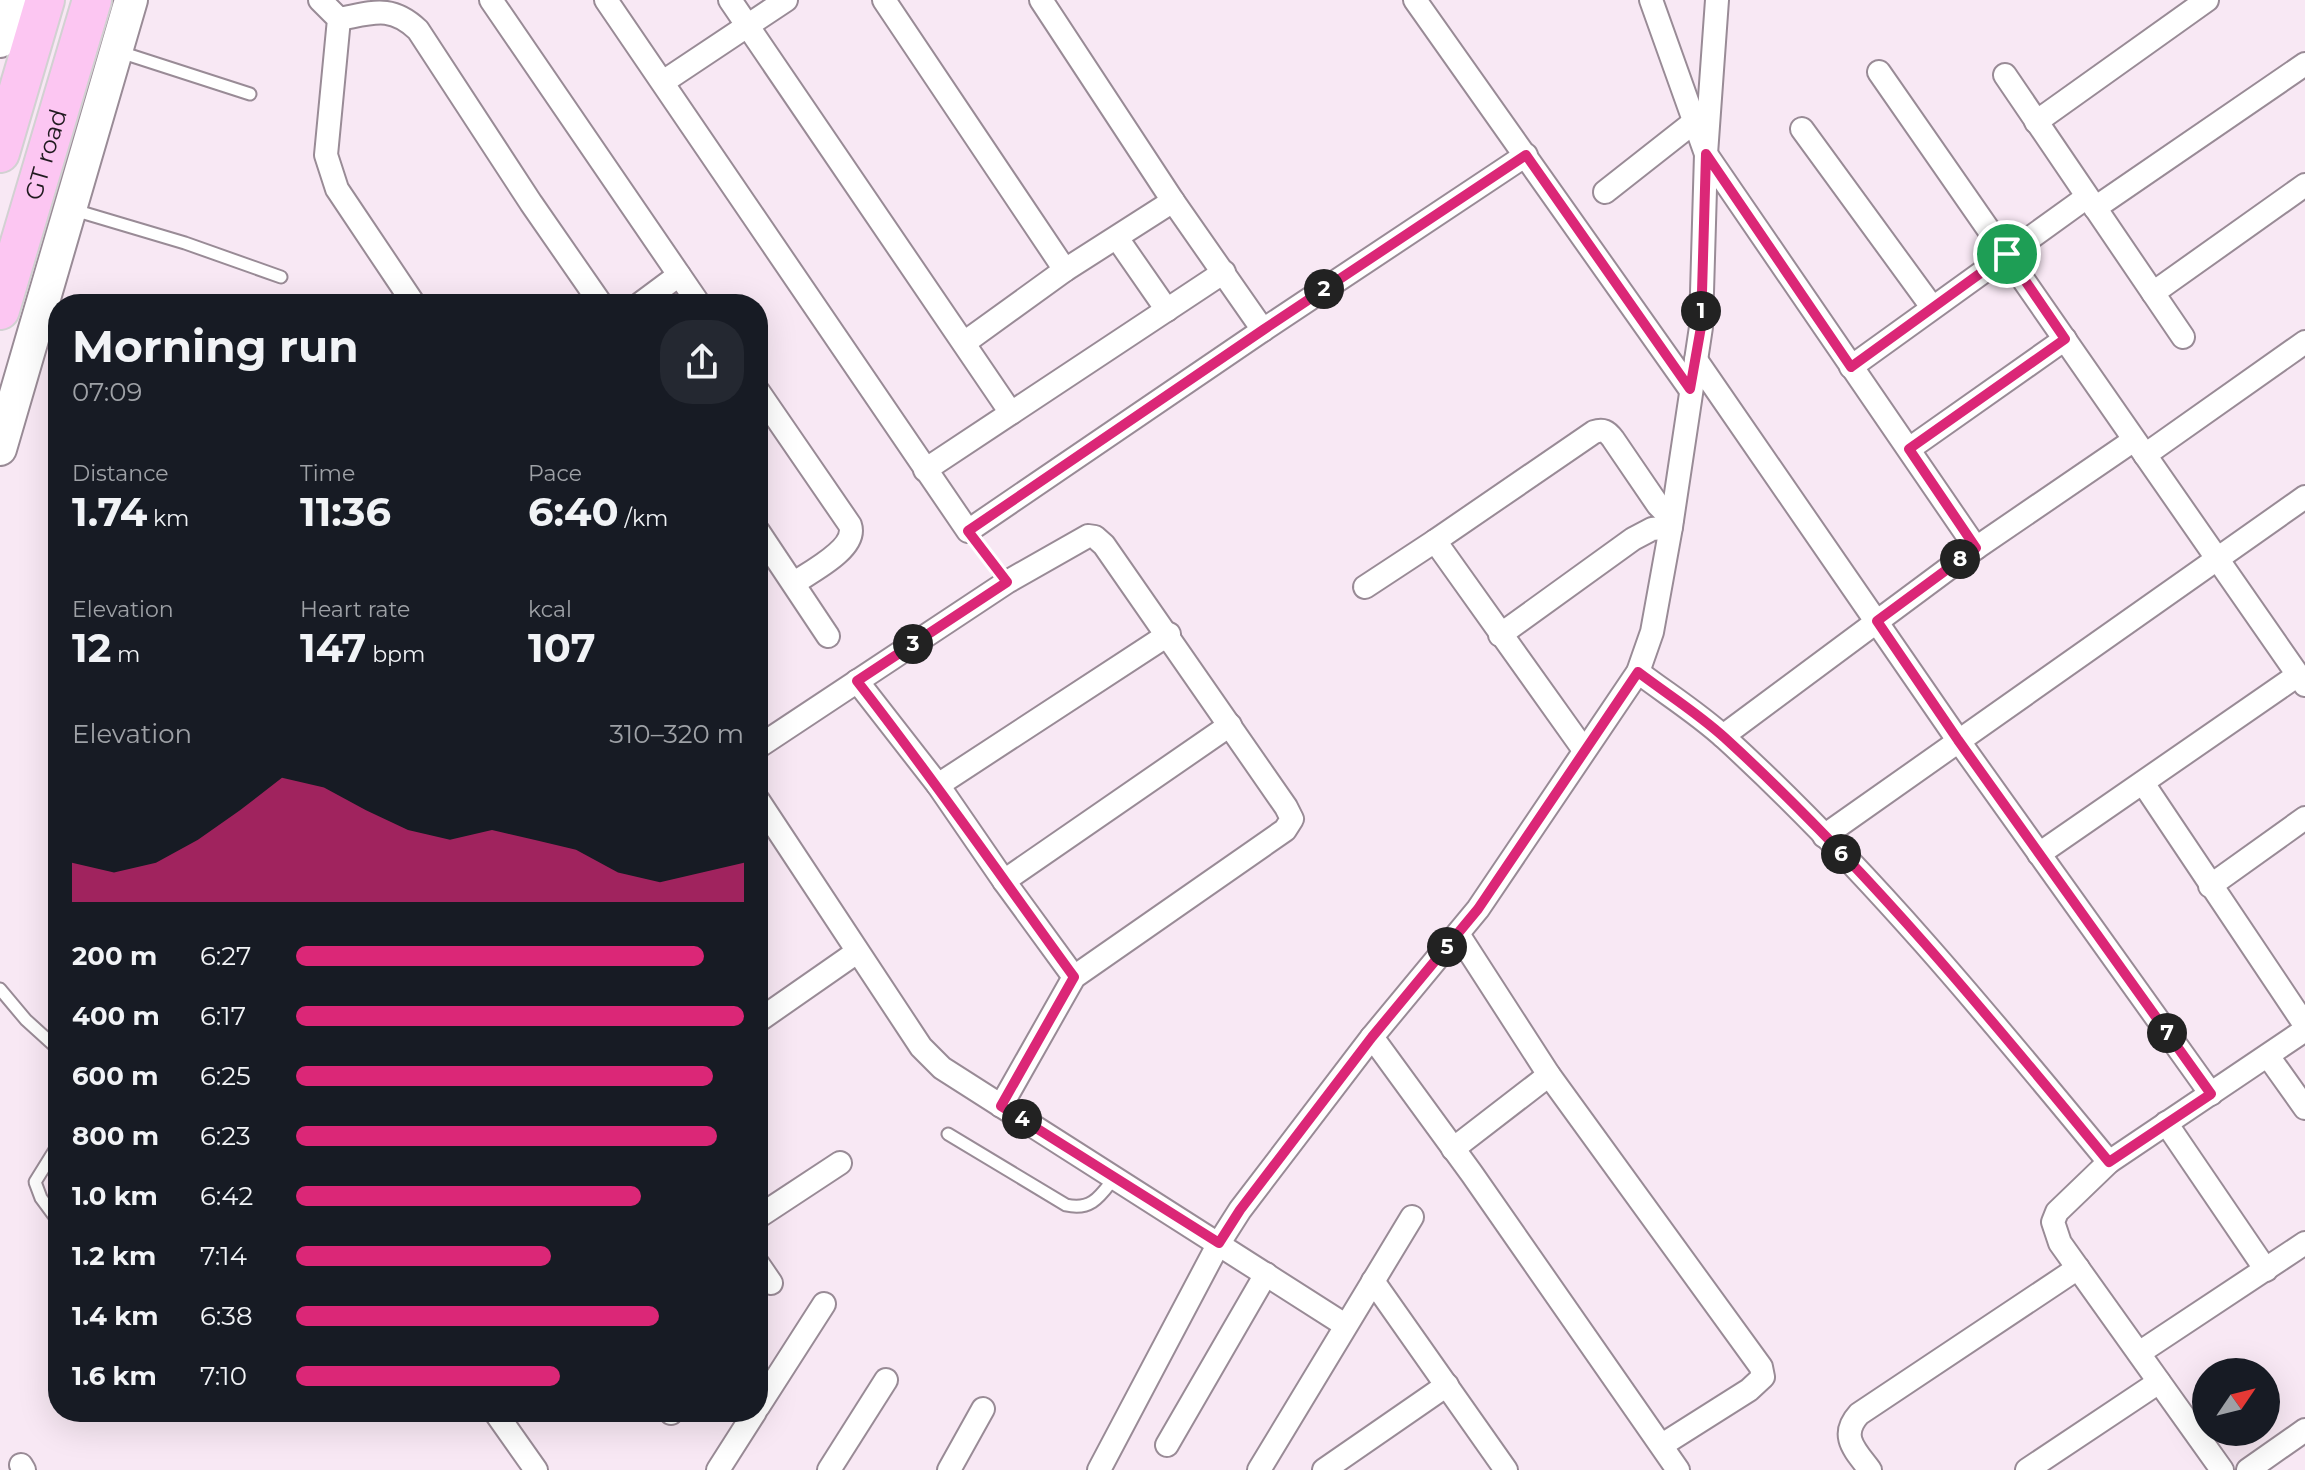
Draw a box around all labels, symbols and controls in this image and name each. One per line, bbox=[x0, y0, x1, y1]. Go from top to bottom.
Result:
street label: GT road bbox=[18, 106, 73, 203]
pin bbox=[1973, 220, 2041, 288]
icon: arrive bbox=[1985, 232, 2029, 276]
pin: 2 bbox=[1304, 269, 1344, 309]
text: 2 bbox=[1318, 275, 1330, 302]
pin: 1 bbox=[1681, 291, 1721, 331]
text: 1 bbox=[1697, 297, 1705, 324]
text: Morning run bbox=[72, 319, 359, 373]
button: share bbox=[660, 320, 744, 404]
text: 07:09 bbox=[72, 376, 142, 408]
text: Distance bbox=[72, 460, 169, 487]
text: Time bbox=[300, 460, 355, 487]
text: Pace bbox=[528, 460, 582, 487]
text: 1.74 bbox=[72, 487, 147, 536]
text: 11:36 bbox=[300, 487, 391, 536]
text: 6:40 bbox=[528, 487, 619, 536]
text: km bbox=[147, 505, 189, 532]
text: /km bbox=[619, 505, 668, 532]
pin: 8 bbox=[1940, 539, 1980, 579]
text: 8 bbox=[1953, 545, 1967, 572]
text: Elevation bbox=[72, 596, 174, 623]
text: Heart rate bbox=[300, 596, 410, 623]
text: kcal bbox=[528, 596, 572, 623]
text: 12 bbox=[72, 623, 111, 672]
text: 147 bbox=[300, 623, 366, 672]
text: 107 bbox=[528, 623, 596, 672]
pin: 3 bbox=[893, 624, 933, 664]
text: 3 bbox=[906, 630, 920, 657]
text: m bbox=[111, 641, 140, 668]
text: bpm bbox=[366, 641, 425, 668]
text: Elevation bbox=[72, 718, 192, 750]
text: 310–320 m bbox=[609, 718, 744, 750]
pin: 6 bbox=[1821, 834, 1861, 874]
text: 6 bbox=[1834, 840, 1848, 867]
pin: 5 bbox=[1427, 927, 1467, 967]
text: 5 bbox=[1440, 933, 1454, 960]
text: 200 m bbox=[72, 940, 157, 972]
text: 6:27 bbox=[200, 940, 251, 972]
text: 400 m bbox=[72, 1000, 160, 1032]
text: 6:17 bbox=[200, 1000, 246, 1032]
pin: 7 bbox=[2147, 1013, 2187, 1053]
text: 7 bbox=[2160, 1019, 2174, 1046]
text: 600 m bbox=[72, 1060, 159, 1092]
text: 6:25 bbox=[200, 1060, 251, 1092]
pin: 4 bbox=[1002, 1099, 1042, 1139]
text: 4 bbox=[1014, 1105, 1030, 1132]
text: 800 m bbox=[72, 1120, 159, 1152]
text: 6:23 bbox=[200, 1120, 251, 1152]
text: 1.0 km bbox=[72, 1180, 158, 1212]
text: 6:42 bbox=[200, 1180, 253, 1212]
text: 1.2 km bbox=[72, 1240, 156, 1272]
text: 7:14 bbox=[200, 1240, 247, 1272]
text: 1.4 km bbox=[72, 1300, 158, 1332]
text: 6:38 bbox=[200, 1300, 253, 1332]
north arrow bbox=[2192, 1358, 2280, 1446]
map controls bbox=[2192, 1358, 2280, 1446]
text: 1.6 km bbox=[72, 1360, 157, 1392]
text: 7:10 bbox=[200, 1360, 247, 1392]

